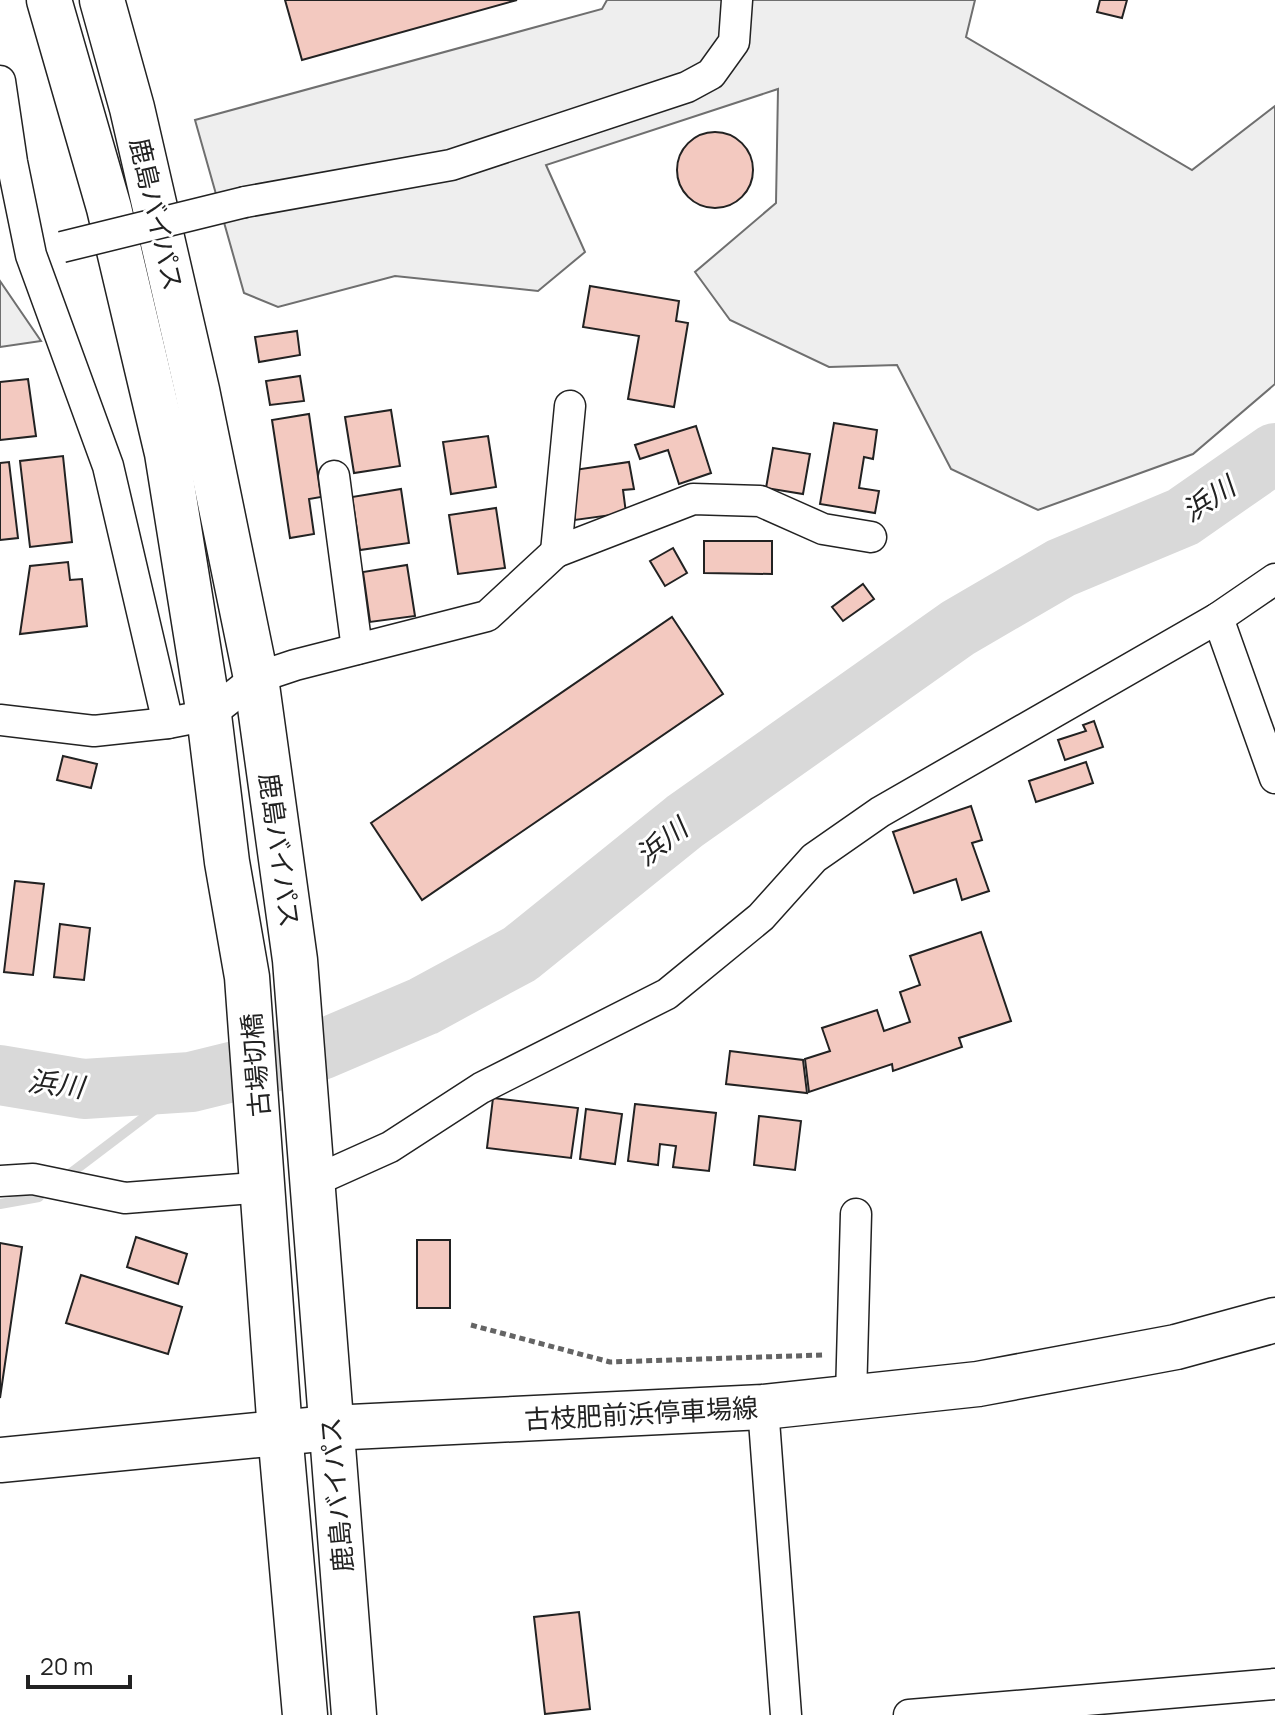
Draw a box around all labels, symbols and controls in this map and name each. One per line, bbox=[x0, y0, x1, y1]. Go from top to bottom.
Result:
street label: 鹿島バイパス bbox=[122, 134, 192, 294]
water label: 浜川 bbox=[1174, 465, 1244, 529]
street label: 鹿島バイパス bbox=[251, 771, 309, 929]
water label: 浜川 bbox=[627, 807, 697, 873]
street label: 古場切橋 bbox=[233, 1012, 277, 1118]
water label: 浜川 bbox=[26, 1061, 89, 1106]
street label: 古枝肥前浜停車場線 bbox=[523, 1389, 759, 1437]
street label: 鹿島バイパス bbox=[311, 1416, 361, 1574]
scale bar bbox=[28, 1639, 130, 1689]
text: 20 m bbox=[40, 1649, 93, 1682]

